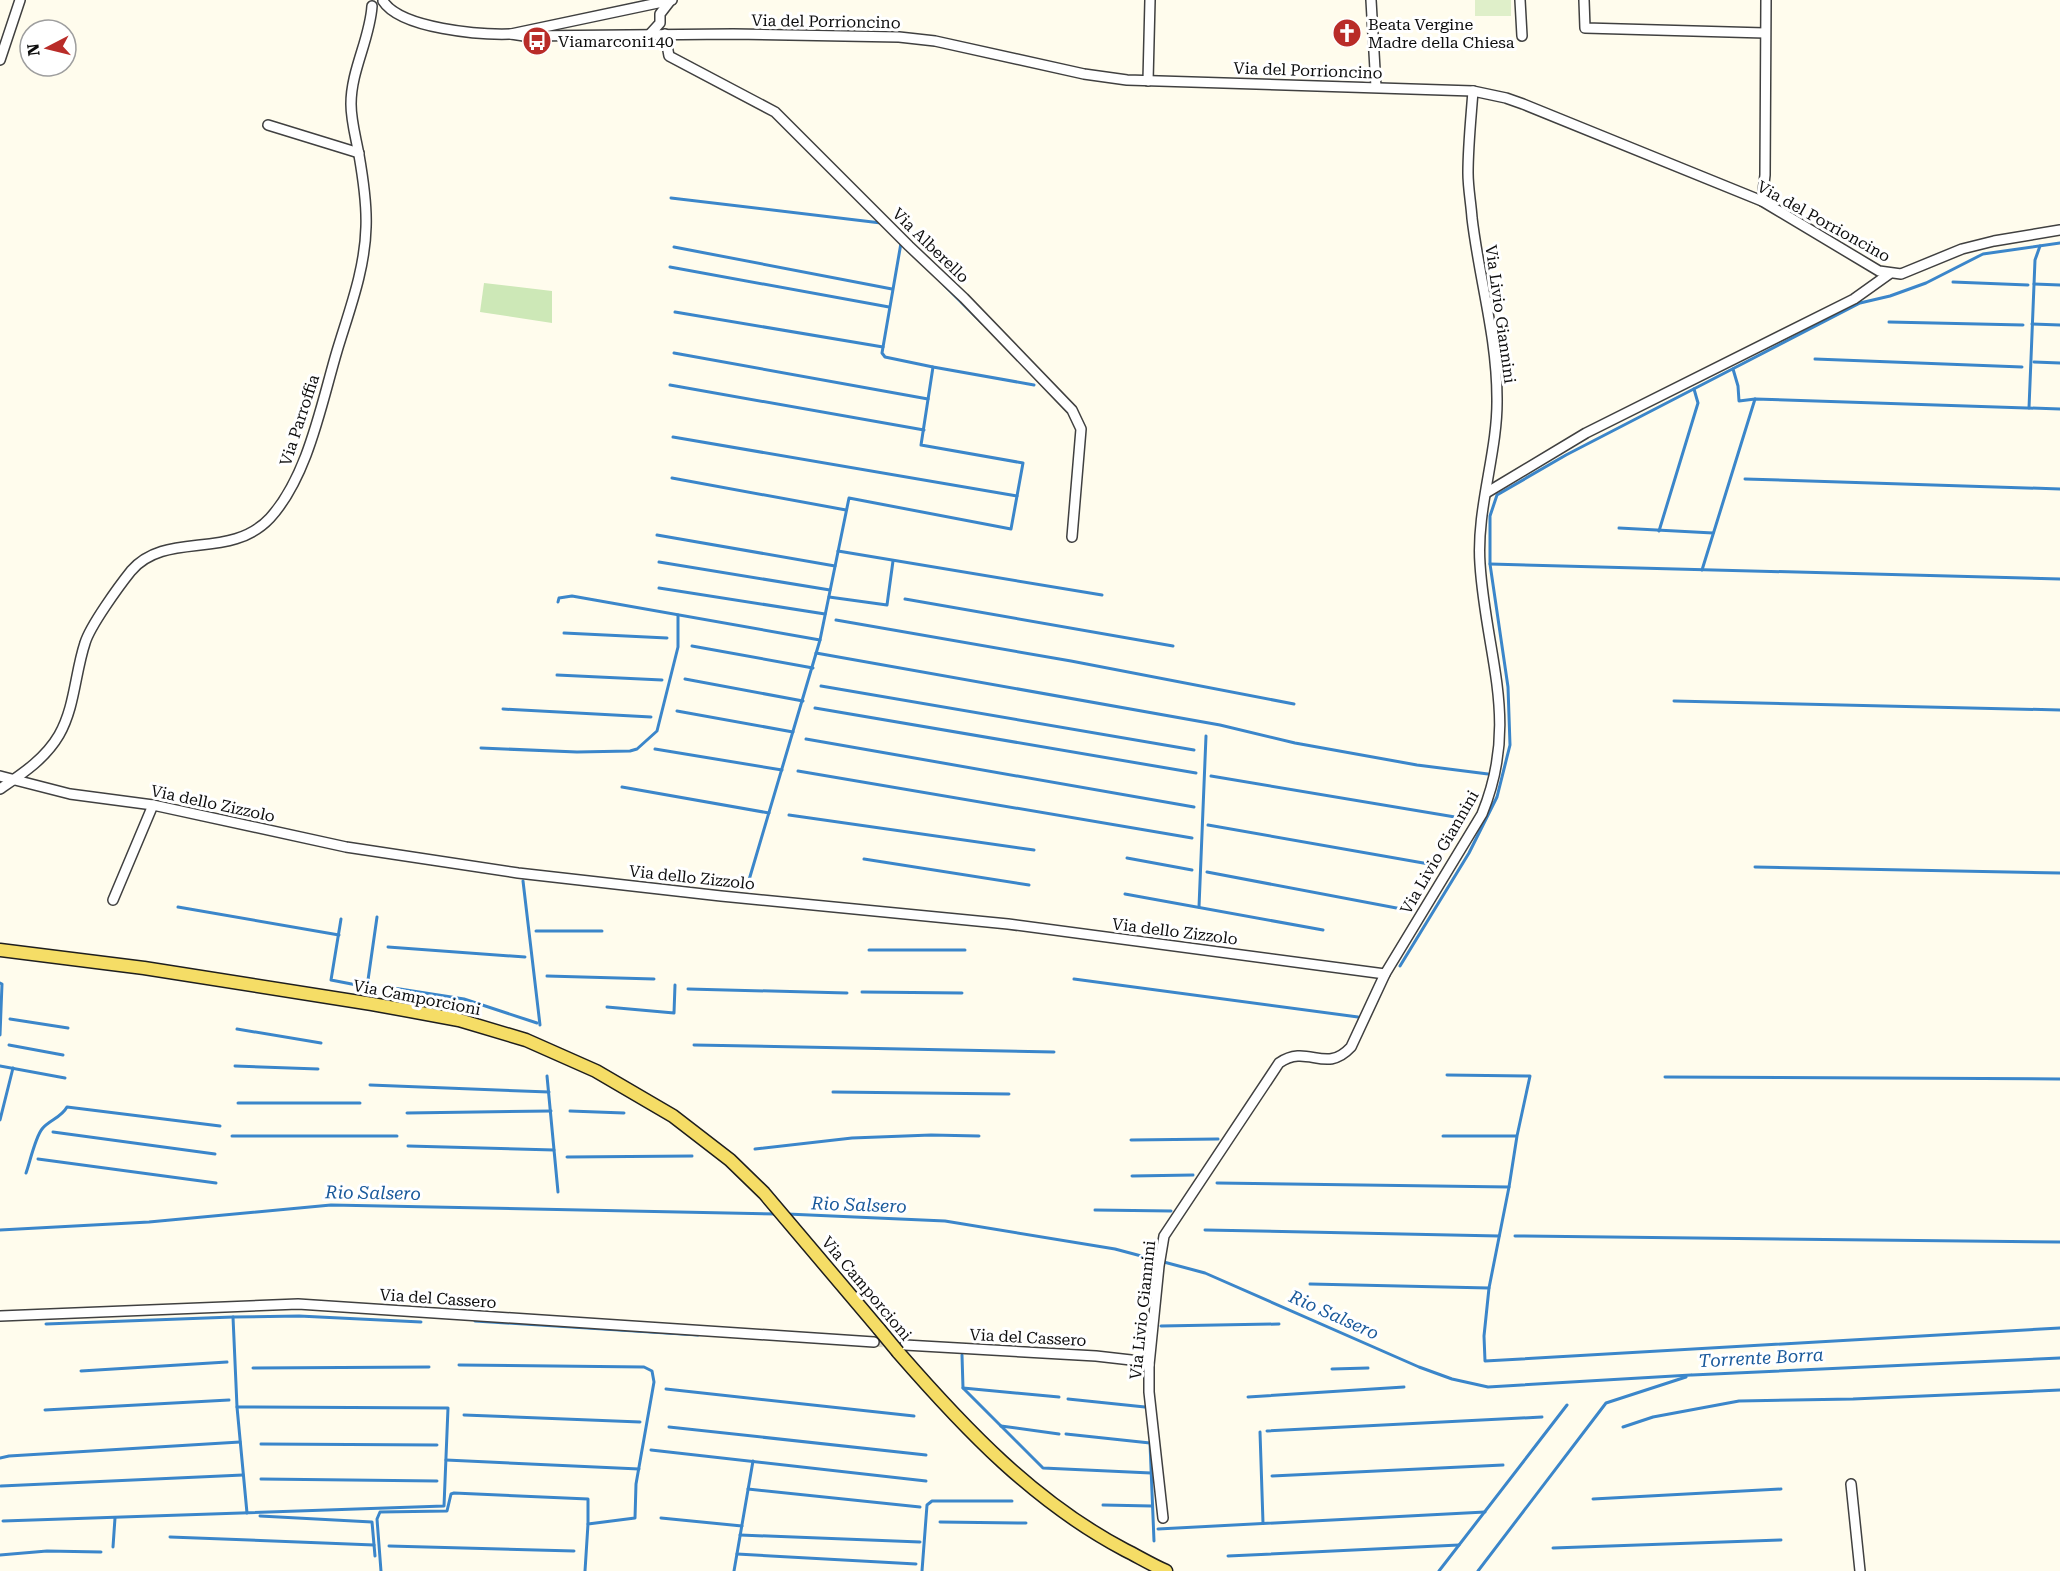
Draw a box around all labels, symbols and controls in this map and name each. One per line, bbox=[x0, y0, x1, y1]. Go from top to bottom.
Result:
street label: Via del Porrioncino bbox=[751, 11, 901, 32]
place label: Beata Vergine Madre della Chiesa bbox=[1368, 15, 1515, 52]
church icon: Beata Vergine Madre della Chiesa bbox=[1331, 17, 1363, 49]
north arrow bbox=[18, 18, 78, 78]
bus stop icon: Viamarconi140 bbox=[521, 25, 553, 57]
place label: Viamarconi140 bbox=[558, 32, 674, 51]
text: N bbox=[23, 42, 44, 57]
street label: Via del Porrioncino bbox=[1233, 58, 1383, 83]
street label: Via del Porrioncino bbox=[1754, 177, 1894, 266]
street label: Via Alberello bbox=[888, 204, 973, 287]
street label: Via Livio Giannini bbox=[1481, 244, 1520, 385]
street label: Via Parroffia bbox=[276, 372, 323, 468]
street label: Via dello Zizzolo bbox=[149, 781, 277, 826]
street label: Via Livio Giannini bbox=[1396, 787, 1483, 917]
street label: Via dello Zizzolo bbox=[628, 861, 756, 894]
street label: Via dello Zizzolo bbox=[1111, 914, 1239, 949]
street label: Via Camporcioni bbox=[351, 976, 482, 1019]
water label: Rio Salsero bbox=[324, 1181, 421, 1204]
water label: Rio Salsero bbox=[810, 1192, 907, 1217]
street label: Via Camporcioni bbox=[818, 1233, 916, 1344]
street label: Via Livio Giannini bbox=[1126, 1240, 1159, 1380]
street label: Via del Cassero bbox=[379, 1285, 497, 1312]
water label: Rio Salsero bbox=[1285, 1285, 1382, 1344]
street label: Via del Cassero bbox=[969, 1325, 1087, 1350]
water label: Torrente Borra bbox=[1698, 1344, 1824, 1371]

